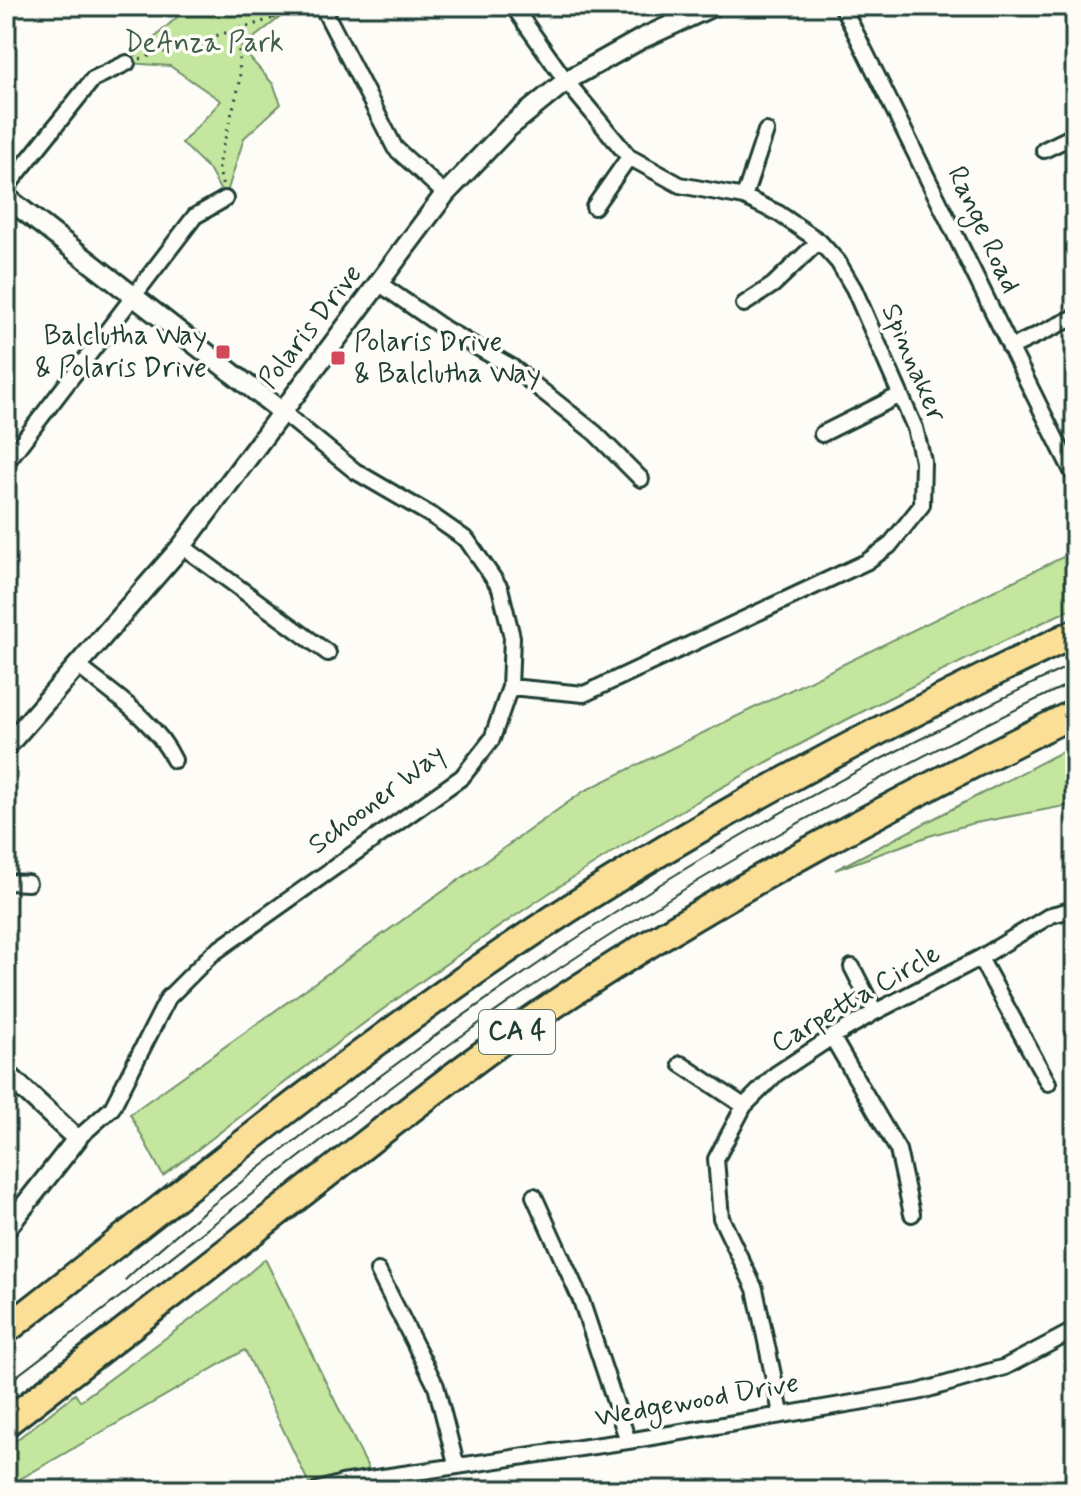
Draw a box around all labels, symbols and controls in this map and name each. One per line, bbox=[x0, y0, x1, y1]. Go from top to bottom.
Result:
park label: DeAnza Park bbox=[124, 25, 284, 62]
street label: Range Road bbox=[936, 161, 1028, 300]
street label: Polaris Drive bbox=[251, 257, 371, 397]
street label: Spinnaker bbox=[872, 298, 955, 429]
place label: Balclutha Way & Polaris Drive bbox=[35, 318, 207, 387]
place label: Polaris Drive & Balclutha Way bbox=[354, 324, 541, 393]
marker: Balclutha Way & Polaris Drive bbox=[214, 343, 232, 361]
marker: Polaris Drive & Balclutha Way bbox=[329, 349, 347, 367]
street label: Schooner Way bbox=[301, 736, 453, 864]
street label: Carpetta Circle bbox=[765, 936, 947, 1062]
road number: CA 4 bbox=[479, 1010, 555, 1054]
street label: Wedgewood Drive bbox=[592, 1365, 802, 1439]

